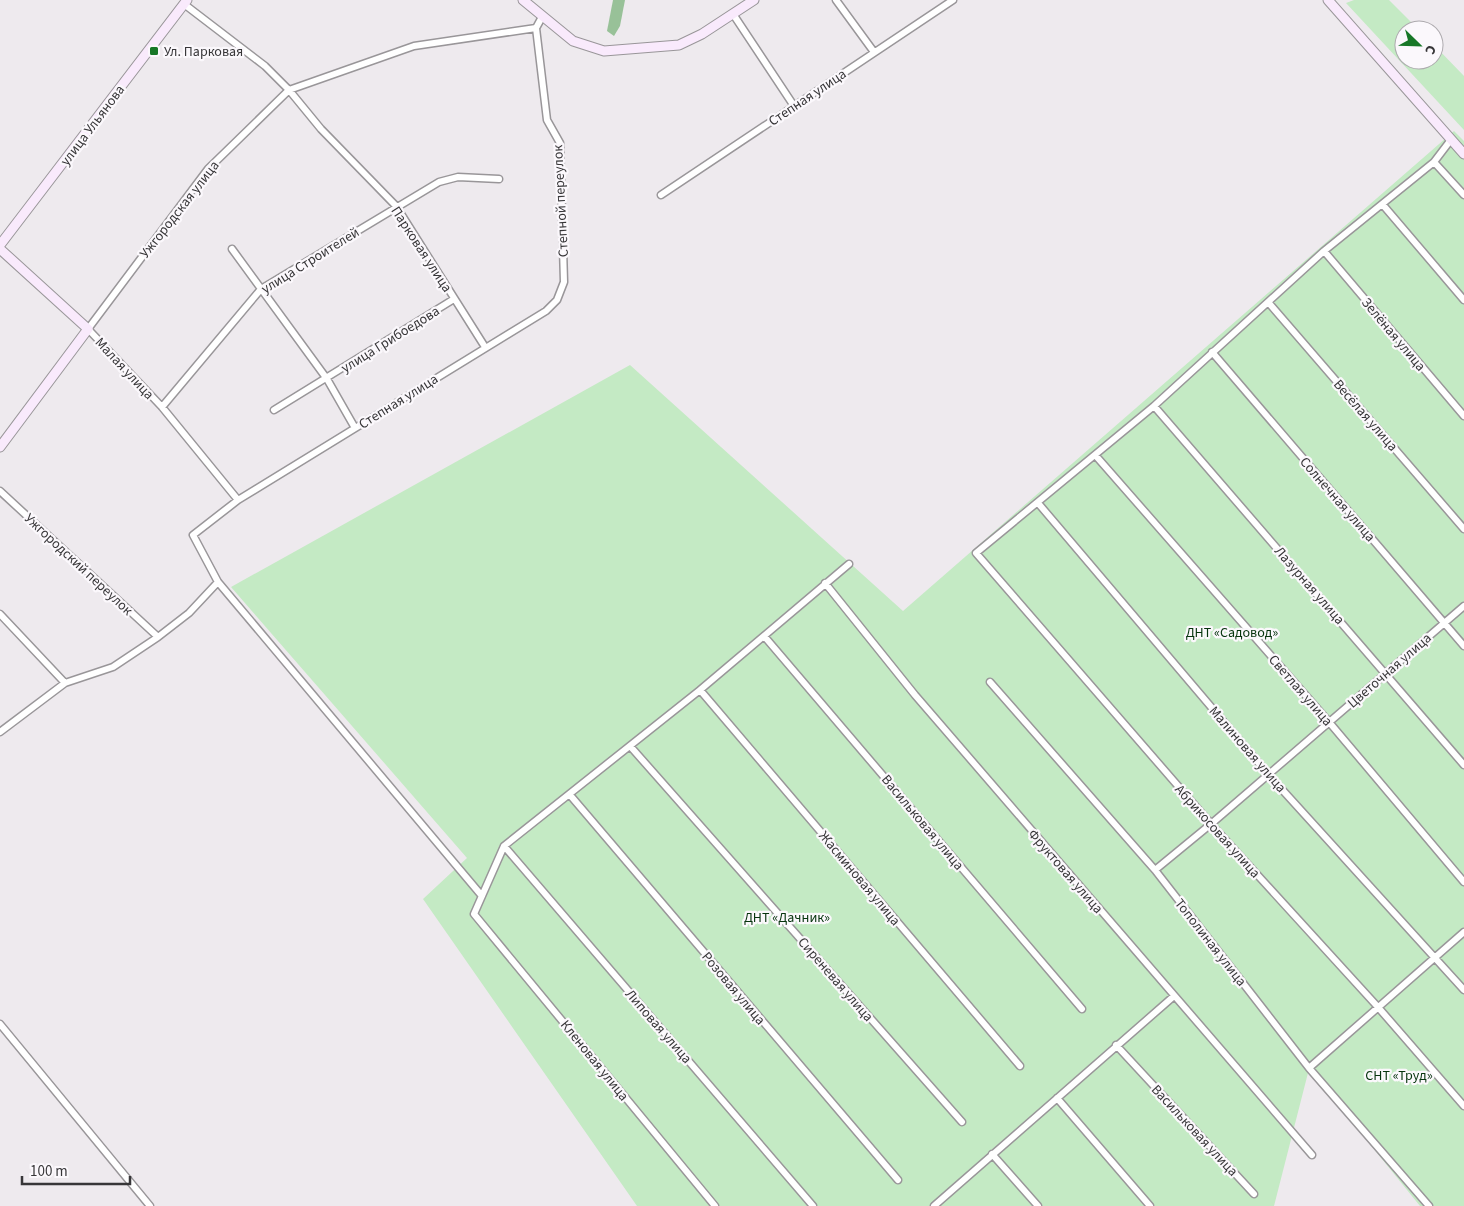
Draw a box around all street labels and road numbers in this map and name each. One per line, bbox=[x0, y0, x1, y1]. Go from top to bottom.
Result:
street label: Степная улица bbox=[765, 64, 851, 131]
street label: улица Ульянова bbox=[56, 81, 130, 170]
street label: Степной переулок bbox=[548, 144, 574, 258]
street label: Ужгородская улица bbox=[135, 157, 224, 263]
street label: Парковая улица bbox=[386, 203, 457, 297]
street label: улица Строителей bbox=[258, 223, 363, 299]
street label: Зелёная улица bbox=[1356, 293, 1430, 376]
street label: улица Грибоедова bbox=[337, 302, 444, 378]
street label: Малая улица bbox=[90, 333, 158, 404]
street label: Степная улица bbox=[355, 369, 442, 434]
street label: Весёлая улица bbox=[1328, 375, 1402, 456]
street label: Солнечная улица bbox=[1295, 453, 1380, 546]
street label: Ужгородский переулок bbox=[20, 509, 137, 620]
street label: Лазурная улица bbox=[1270, 542, 1349, 629]
street label: Цветочная улица bbox=[1343, 629, 1436, 713]
street label: Светлая улица bbox=[1264, 651, 1337, 731]
street label: Малиновая улица bbox=[1204, 702, 1291, 797]
street label: Васильковая улица bbox=[876, 771, 968, 875]
street label: Абрикосовая улица bbox=[1170, 780, 1265, 883]
street label: Фруктовая улица bbox=[1023, 825, 1108, 918]
street label: Жасминовая улица bbox=[814, 827, 905, 930]
street label: Тополиная улица bbox=[1170, 895, 1251, 991]
street label: Сиреневая улица bbox=[793, 933, 878, 1026]
street label: Розовая улица bbox=[697, 948, 770, 1029]
street label: Липовая улица bbox=[620, 985, 696, 1068]
street label: Кленовая улица bbox=[555, 1016, 633, 1105]
street label: Васильковая улица bbox=[1146, 1080, 1242, 1181]

